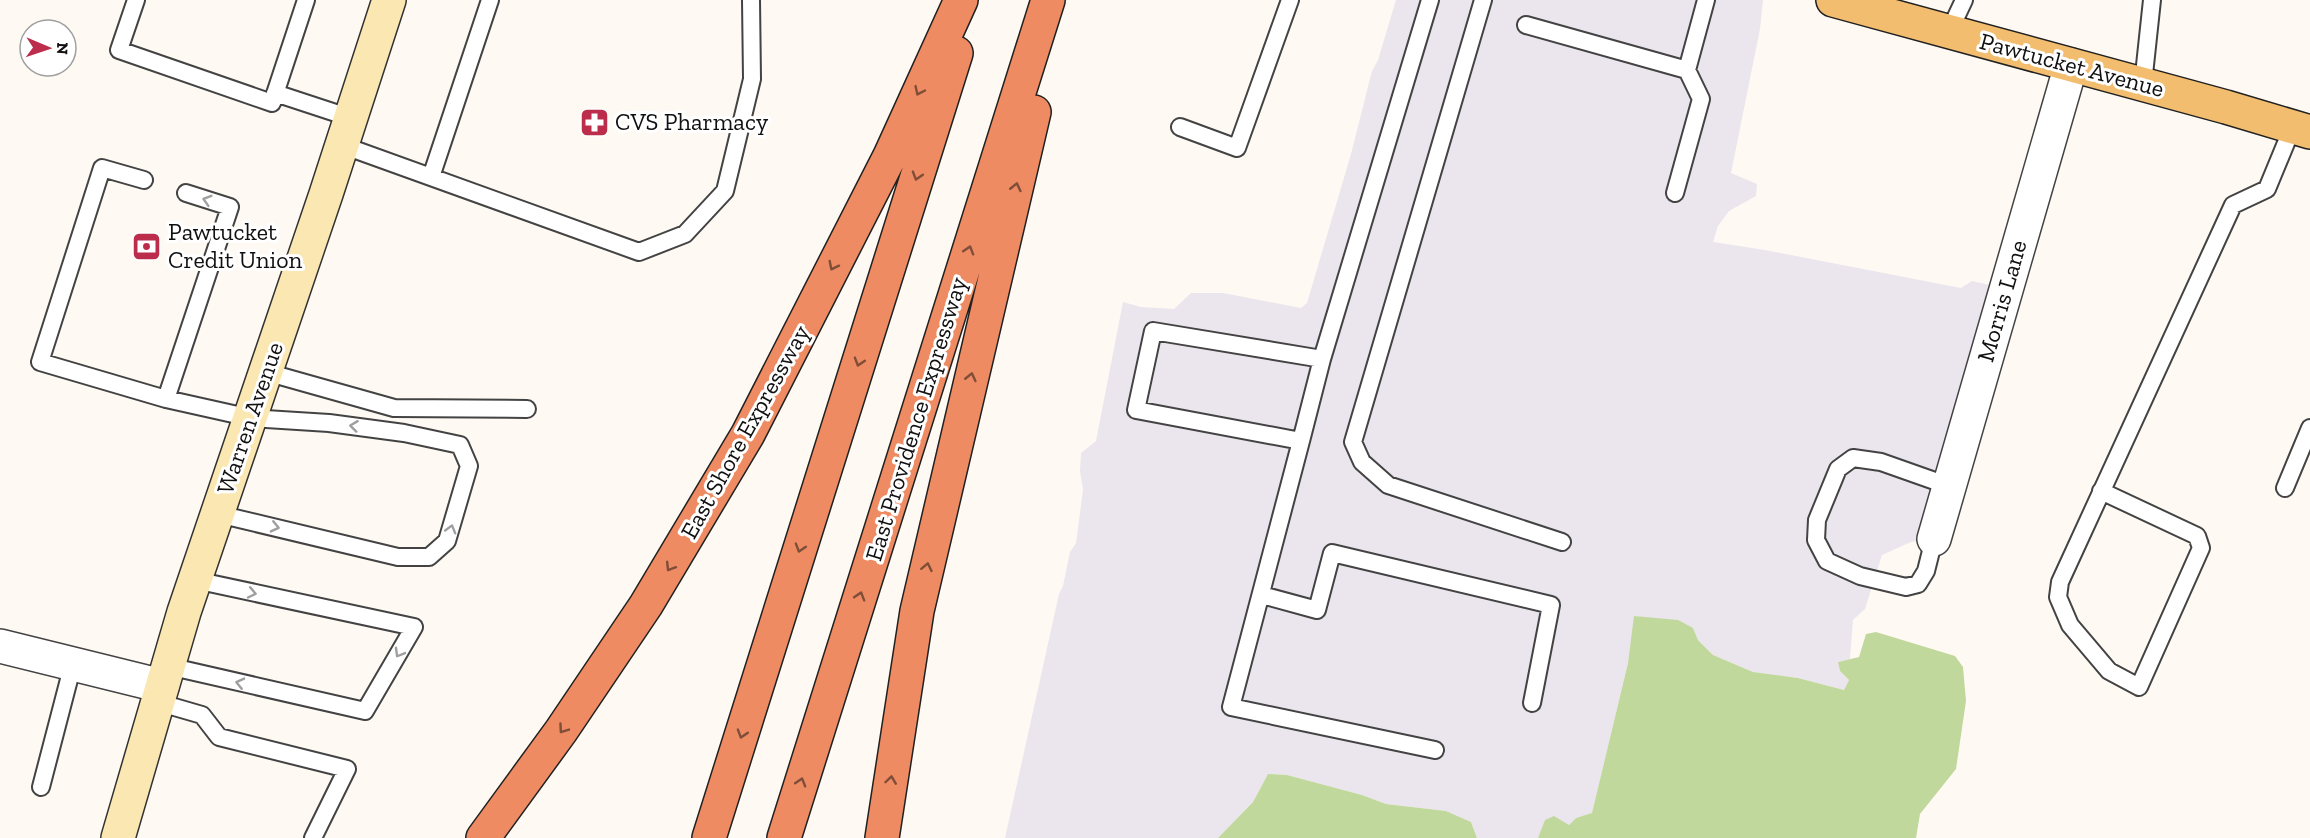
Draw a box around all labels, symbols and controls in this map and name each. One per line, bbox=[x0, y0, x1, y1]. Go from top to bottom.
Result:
north arrow bbox=[18, 18, 78, 78]
street label: Pawtucket Avenue bbox=[1977, 26, 2167, 103]
text: N bbox=[53, 42, 72, 55]
one-way arrow bbox=[915, 85, 927, 96]
pharmacy icon: CVS Pharmacy bbox=[578, 106, 610, 138]
place label: CVS Pharmacy bbox=[615, 107, 769, 136]
one-way arrow bbox=[912, 170, 924, 181]
one-way arrow bbox=[1008, 183, 1021, 193]
one-way arrow bbox=[203, 195, 213, 207]
place label: Pawtucket Credit Union bbox=[168, 217, 303, 274]
bank icon: Pawtucket Credit Union bbox=[131, 230, 163, 262]
street label: Morris Lane bbox=[1970, 237, 2033, 365]
one-way arrow bbox=[962, 245, 974, 256]
one-way arrow bbox=[829, 260, 841, 271]
street label: East Providence Expressway bbox=[859, 273, 973, 564]
street label: East Shore Expressway bbox=[674, 319, 816, 544]
street label: Warren Avenue bbox=[210, 338, 289, 498]
one-way arrow bbox=[854, 356, 866, 367]
one-way arrow bbox=[963, 372, 976, 382]
one-way arrow bbox=[350, 421, 359, 433]
one-way arrow bbox=[269, 520, 279, 533]
one-way arrow bbox=[444, 524, 456, 535]
one-way arrow bbox=[795, 542, 807, 553]
one-way arrow bbox=[666, 560, 677, 571]
one-way arrow bbox=[919, 562, 932, 572]
one-way arrow bbox=[246, 585, 256, 598]
one-way arrow bbox=[853, 591, 865, 602]
one-way arrow bbox=[394, 646, 406, 657]
one-way arrow bbox=[235, 677, 245, 690]
one-way arrow bbox=[559, 723, 570, 734]
one-way arrow bbox=[736, 728, 749, 739]
one-way arrow bbox=[884, 775, 896, 785]
one-way arrow bbox=[794, 777, 807, 788]

